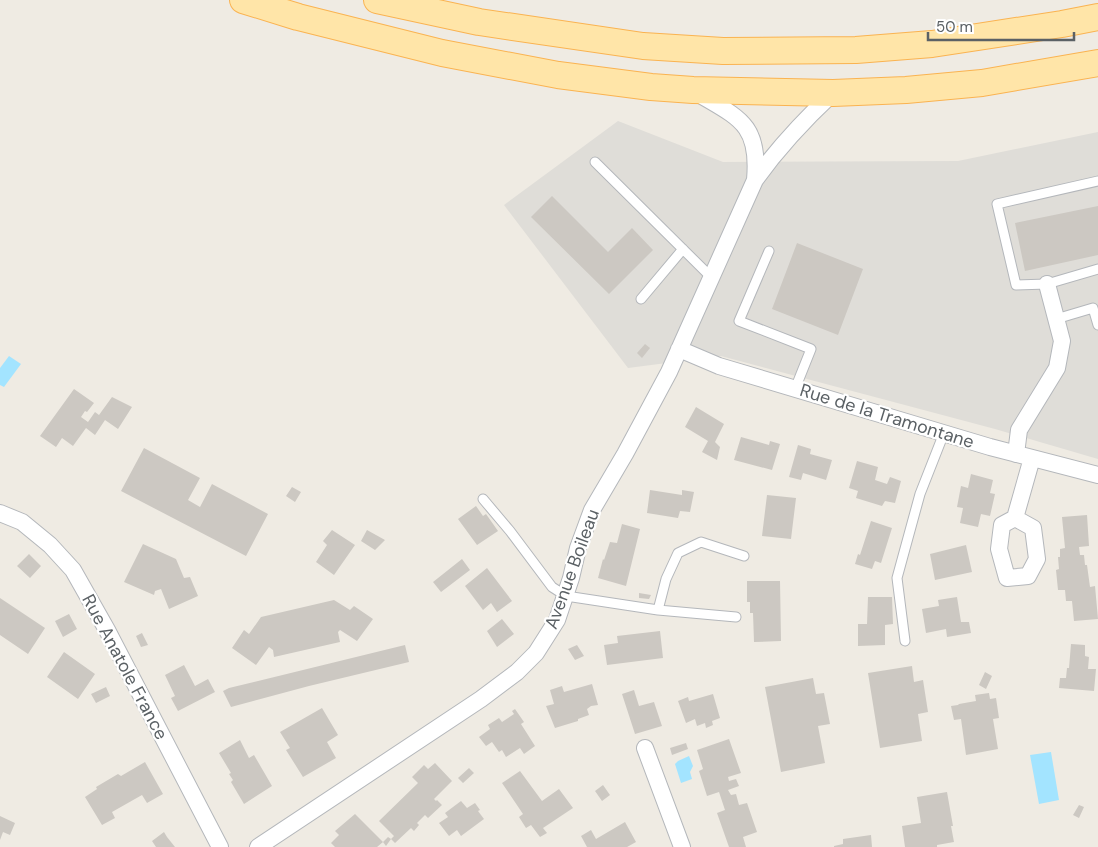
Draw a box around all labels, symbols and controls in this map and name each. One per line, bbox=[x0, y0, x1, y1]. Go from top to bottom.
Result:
scale bar bbox=[928, 10, 1074, 42]
text: 50 m bbox=[936, 17, 973, 37]
street label: Rue de la Tramontane bbox=[797, 378, 977, 454]
street label: Avenue Boileau bbox=[539, 506, 605, 632]
street label: Rue Anatole France bbox=[77, 590, 173, 744]

